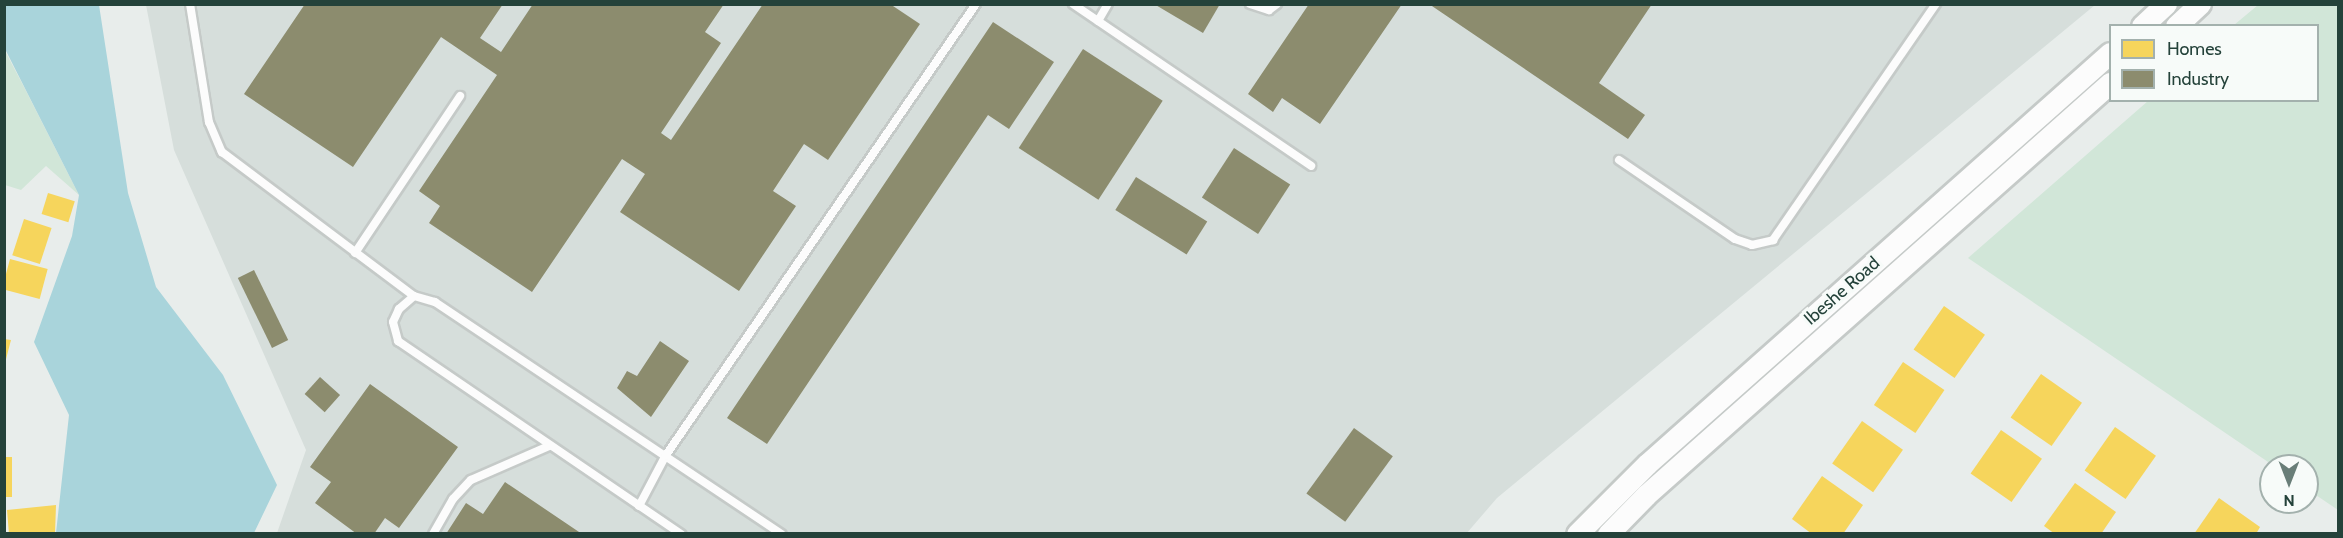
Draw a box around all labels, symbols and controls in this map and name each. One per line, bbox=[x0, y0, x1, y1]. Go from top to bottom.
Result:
legend bbox=[2109, 24, 2319, 102]
text: Homes bbox=[2167, 38, 2222, 60]
text: Industry bbox=[2167, 68, 2229, 90]
street label: Ibeshe Road bbox=[1800, 252, 1884, 330]
north arrow bbox=[2259, 454, 2319, 514]
text: N bbox=[2283, 491, 2295, 510]

